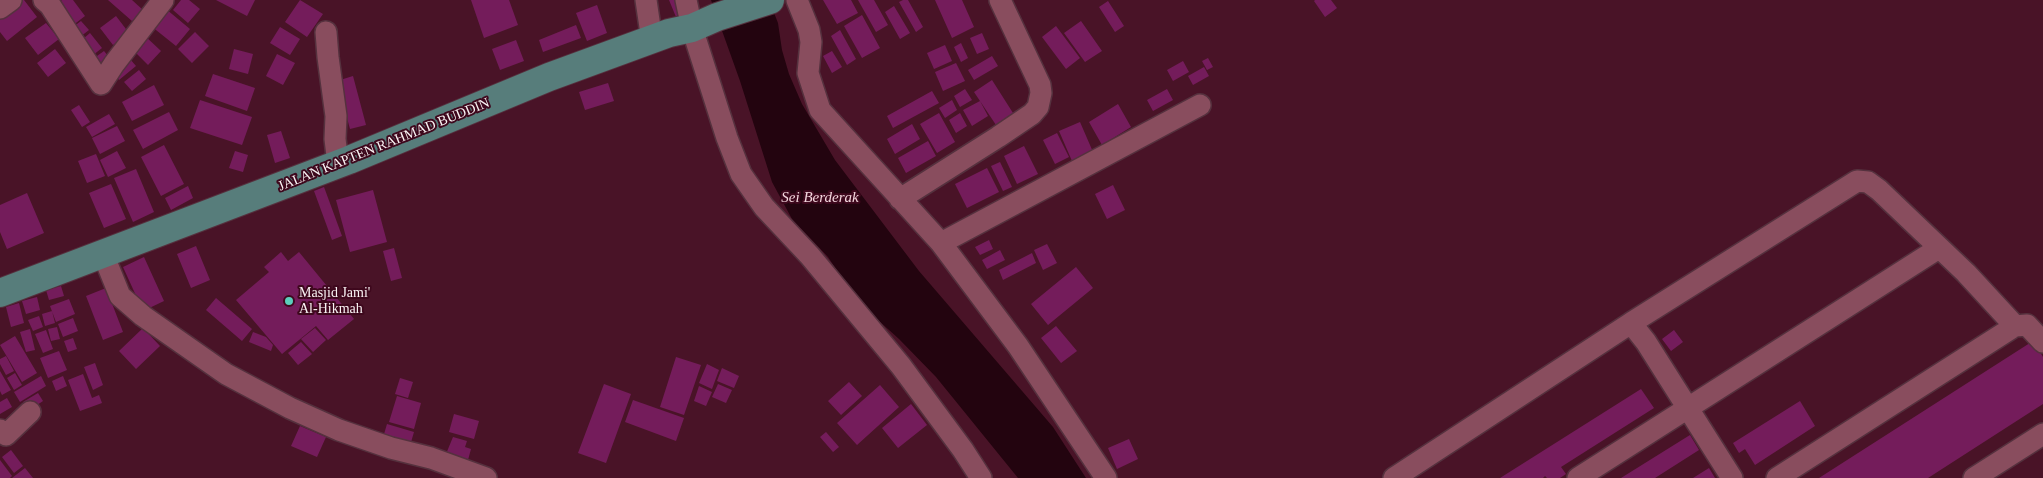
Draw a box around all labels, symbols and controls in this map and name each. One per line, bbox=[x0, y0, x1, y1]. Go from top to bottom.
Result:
street label: JALAN KAPTEN RAHMAD BUDDIN bbox=[276, 95, 492, 195]
water label: Sei Berderak bbox=[781, 189, 859, 207]
place label: Masjid Jami' Al-Hikmah bbox=[299, 285, 370, 318]
marker: Masjid Jami' Al-Hikmah bbox=[283, 295, 295, 307]

